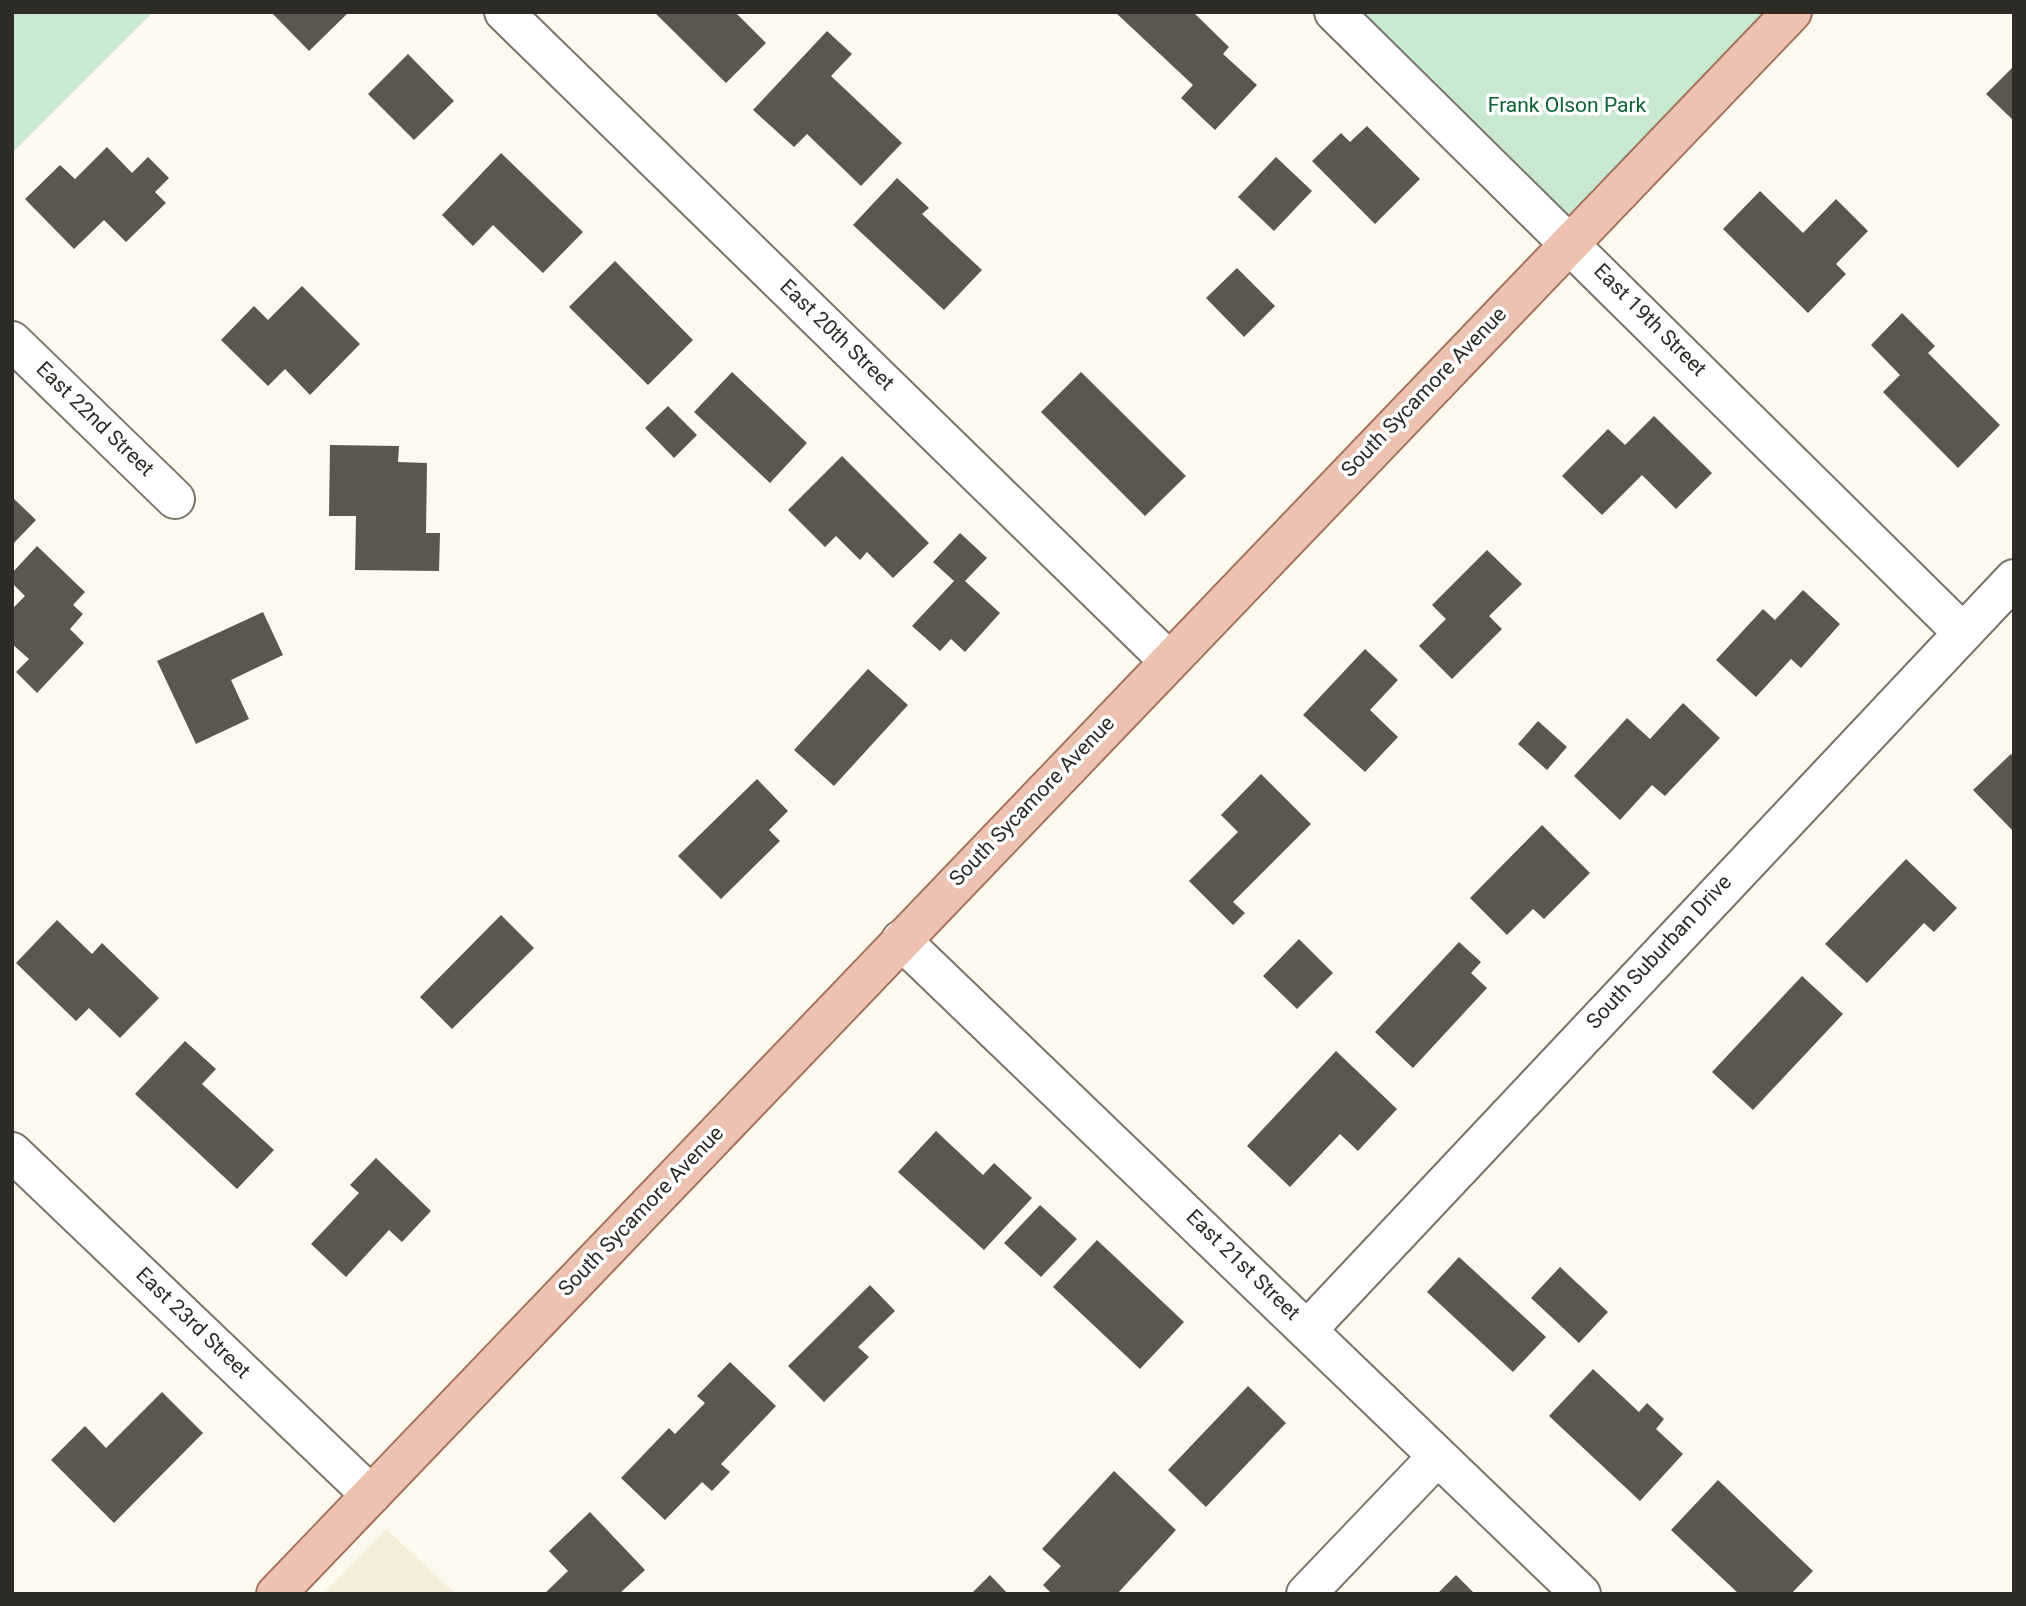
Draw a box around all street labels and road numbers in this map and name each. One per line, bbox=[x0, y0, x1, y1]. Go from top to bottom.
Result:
street label: East 19th Street bbox=[1587, 259, 1711, 383]
street label: East 20th Street bbox=[774, 275, 898, 397]
street label: South Sycamore Avenue bbox=[1337, 303, 1513, 483]
street label: East 22nd Street bbox=[30, 357, 158, 483]
street label: South Sycamore Avenue bbox=[945, 712, 1121, 892]
street label: South Suburban Drive bbox=[1582, 871, 1738, 1035]
street label: South Sycamore Avenue bbox=[554, 1122, 730, 1302]
street label: East 21st Street bbox=[1180, 1205, 1304, 1327]
street label: East 23rd Street bbox=[130, 1263, 254, 1385]

